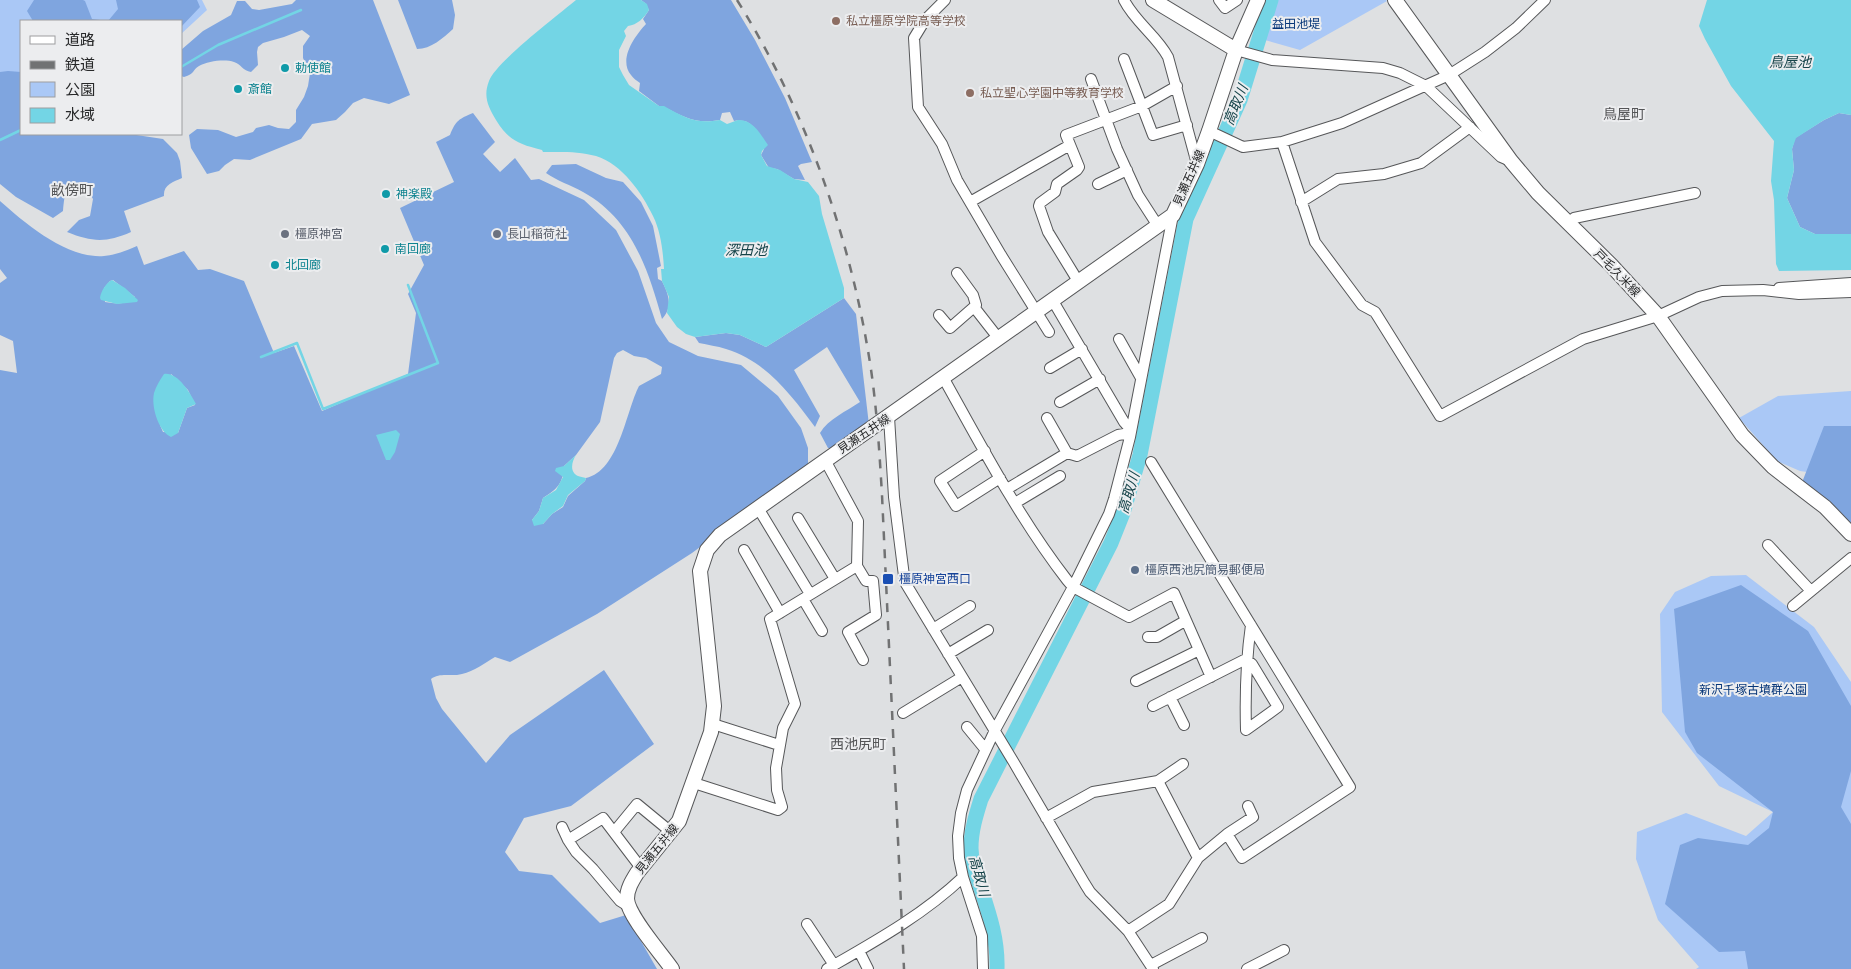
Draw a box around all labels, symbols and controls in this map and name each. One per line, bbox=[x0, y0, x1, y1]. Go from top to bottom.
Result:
place label: 私立橿原学院高等学校 bbox=[846, 14, 966, 28]
marker: 私立橿原学院高等学校 bbox=[830, 15, 842, 27]
park label: 益田池堤 bbox=[1272, 17, 1320, 31]
legend bbox=[20, 20, 182, 135]
text: 道路 bbox=[65, 31, 95, 49]
water label: 鳥屋池 bbox=[1769, 54, 1813, 71]
text: 鉄道 bbox=[65, 56, 95, 74]
place label: 勅使館 bbox=[295, 61, 331, 75]
marker: 勅使館 bbox=[279, 62, 291, 74]
water label: 高取川 bbox=[1220, 80, 1252, 128]
text: 公園 bbox=[65, 81, 95, 99]
place label: 斎館 bbox=[248, 82, 272, 96]
marker: 斎館 bbox=[232, 83, 244, 95]
place label: 私立聖心学園中等教育学校 bbox=[980, 86, 1124, 100]
marker: 私立聖心学園中等教育学校 bbox=[964, 87, 976, 99]
text: 水域 bbox=[65, 106, 95, 124]
district label: 鳥屋町 bbox=[1603, 106, 1645, 123]
street label: 見瀬五井線 bbox=[1170, 148, 1208, 208]
district label: 畝傍町 bbox=[51, 182, 93, 199]
place label: 神楽殿 bbox=[396, 187, 432, 201]
marker: 神楽殿 bbox=[380, 188, 392, 200]
place label: 橿原神宮 bbox=[295, 227, 343, 241]
place label: 長山稲荷社 bbox=[507, 227, 567, 241]
marker: 橿原神宮 bbox=[279, 228, 291, 240]
marker: 長山稲荷社 bbox=[491, 228, 503, 240]
place label: 南回廊 bbox=[395, 242, 431, 256]
water label: 深田池 bbox=[725, 242, 769, 259]
marker: 南回廊 bbox=[379, 243, 391, 255]
street label: 戸毛久米線 bbox=[1591, 247, 1643, 299]
place label: 北回廊 bbox=[285, 258, 321, 272]
marker: 北回廊 bbox=[269, 259, 281, 271]
street label: 見瀬五井線 bbox=[835, 411, 893, 457]
water label: 高取川 bbox=[1115, 469, 1144, 516]
place label: 橿原西池尻簡易郵便局 bbox=[1145, 563, 1265, 577]
marker: 橿原西池尻簡易郵便局 bbox=[1129, 564, 1141, 576]
marker: 橿原神宮西口 bbox=[881, 572, 895, 586]
place label: 橿原神宮西口 bbox=[899, 572, 971, 586]
park label: 新沢千塚古墳群公園 bbox=[1699, 683, 1807, 697]
district label: 西池尻町 bbox=[830, 736, 886, 753]
street label: 見瀬五井線 bbox=[633, 821, 681, 877]
water label: 高取川 bbox=[965, 853, 994, 900]

